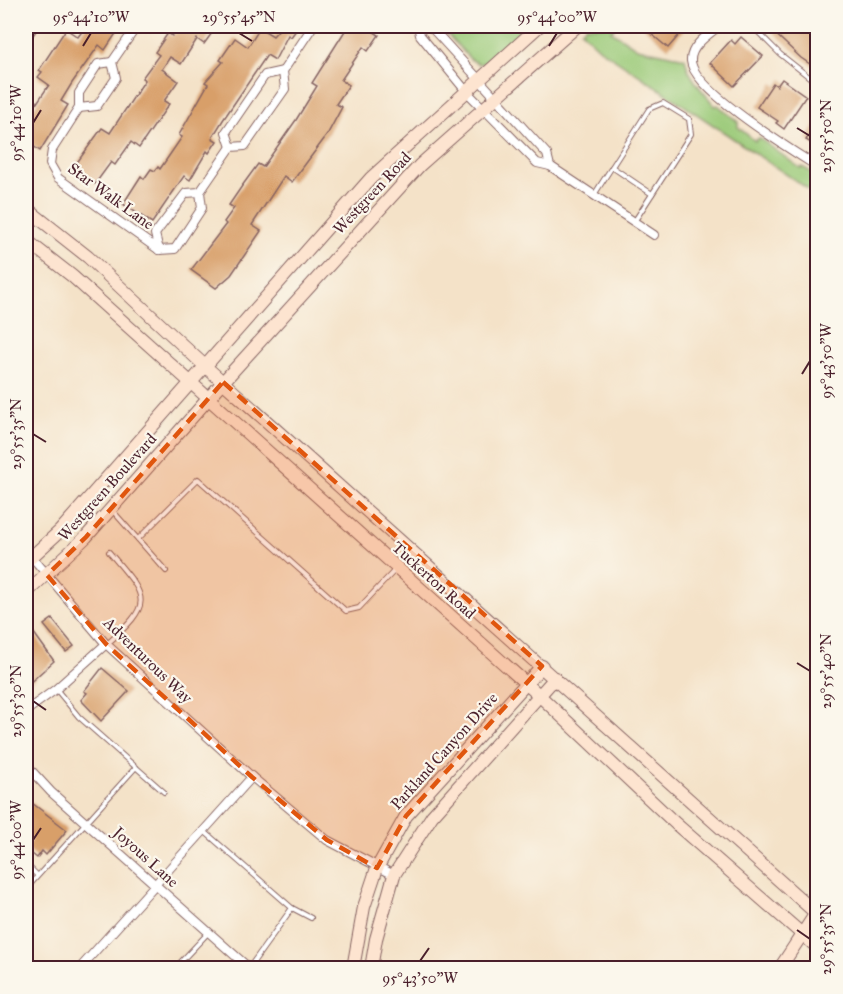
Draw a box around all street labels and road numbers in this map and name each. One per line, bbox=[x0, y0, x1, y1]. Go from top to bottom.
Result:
street label: Westgreen Road bbox=[329, 148, 416, 239]
street label: Star Walk Lane bbox=[64, 159, 158, 234]
street label: Westgreen Boulevard bbox=[54, 429, 161, 545]
street label: Tuckerton Road bbox=[388, 537, 480, 623]
street label: Adventurous Way bbox=[99, 612, 197, 707]
street label: Parkland Canyon Drive bbox=[386, 688, 502, 813]
street label: Joyous Lane bbox=[107, 821, 183, 892]

